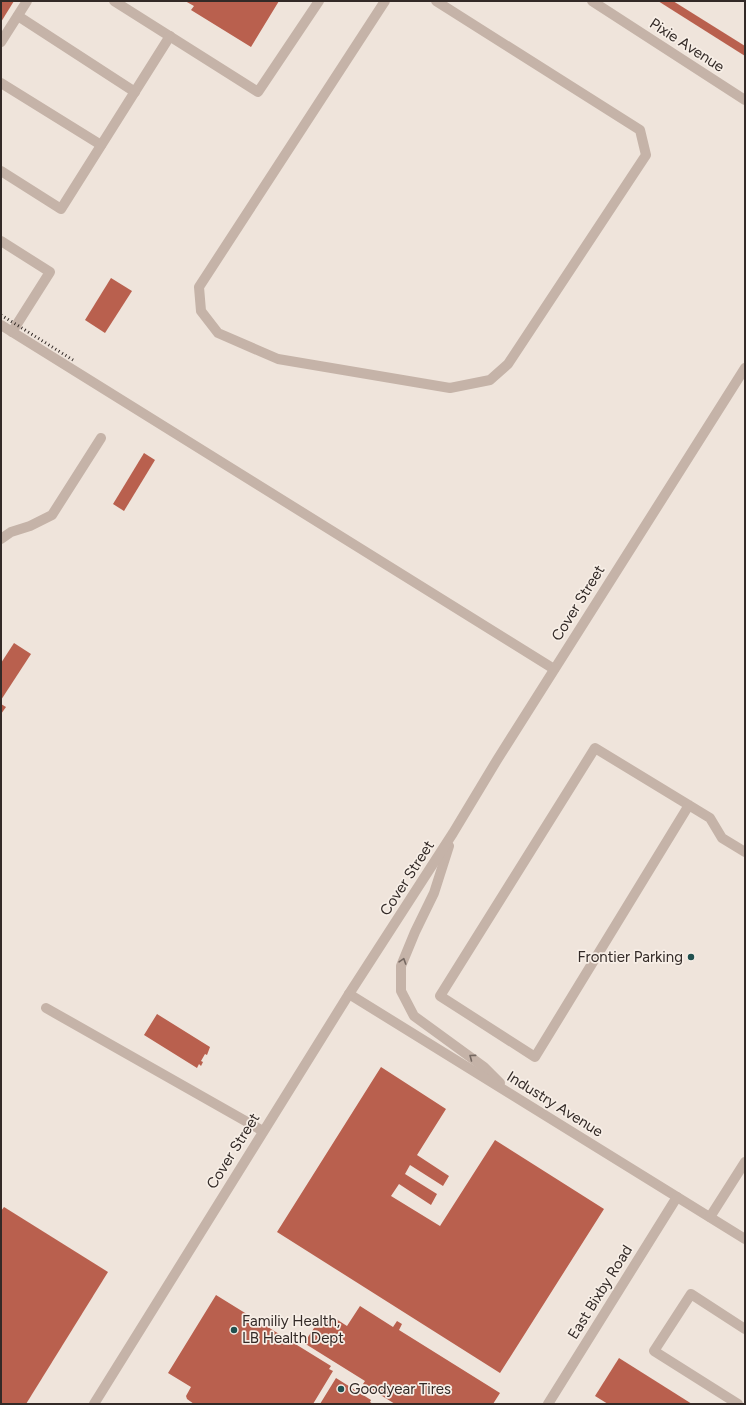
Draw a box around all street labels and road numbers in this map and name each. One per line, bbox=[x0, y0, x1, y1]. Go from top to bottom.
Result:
street label: Pixie Avenue bbox=[646, 14, 728, 76]
street label: Cover Street bbox=[548, 562, 609, 644]
street label: Cover Street bbox=[376, 837, 438, 919]
street label: Industry Avenue bbox=[504, 1067, 606, 1141]
street label: Cover Street bbox=[203, 1110, 264, 1192]
street label: East Bixby Road bbox=[564, 1242, 636, 1342]

